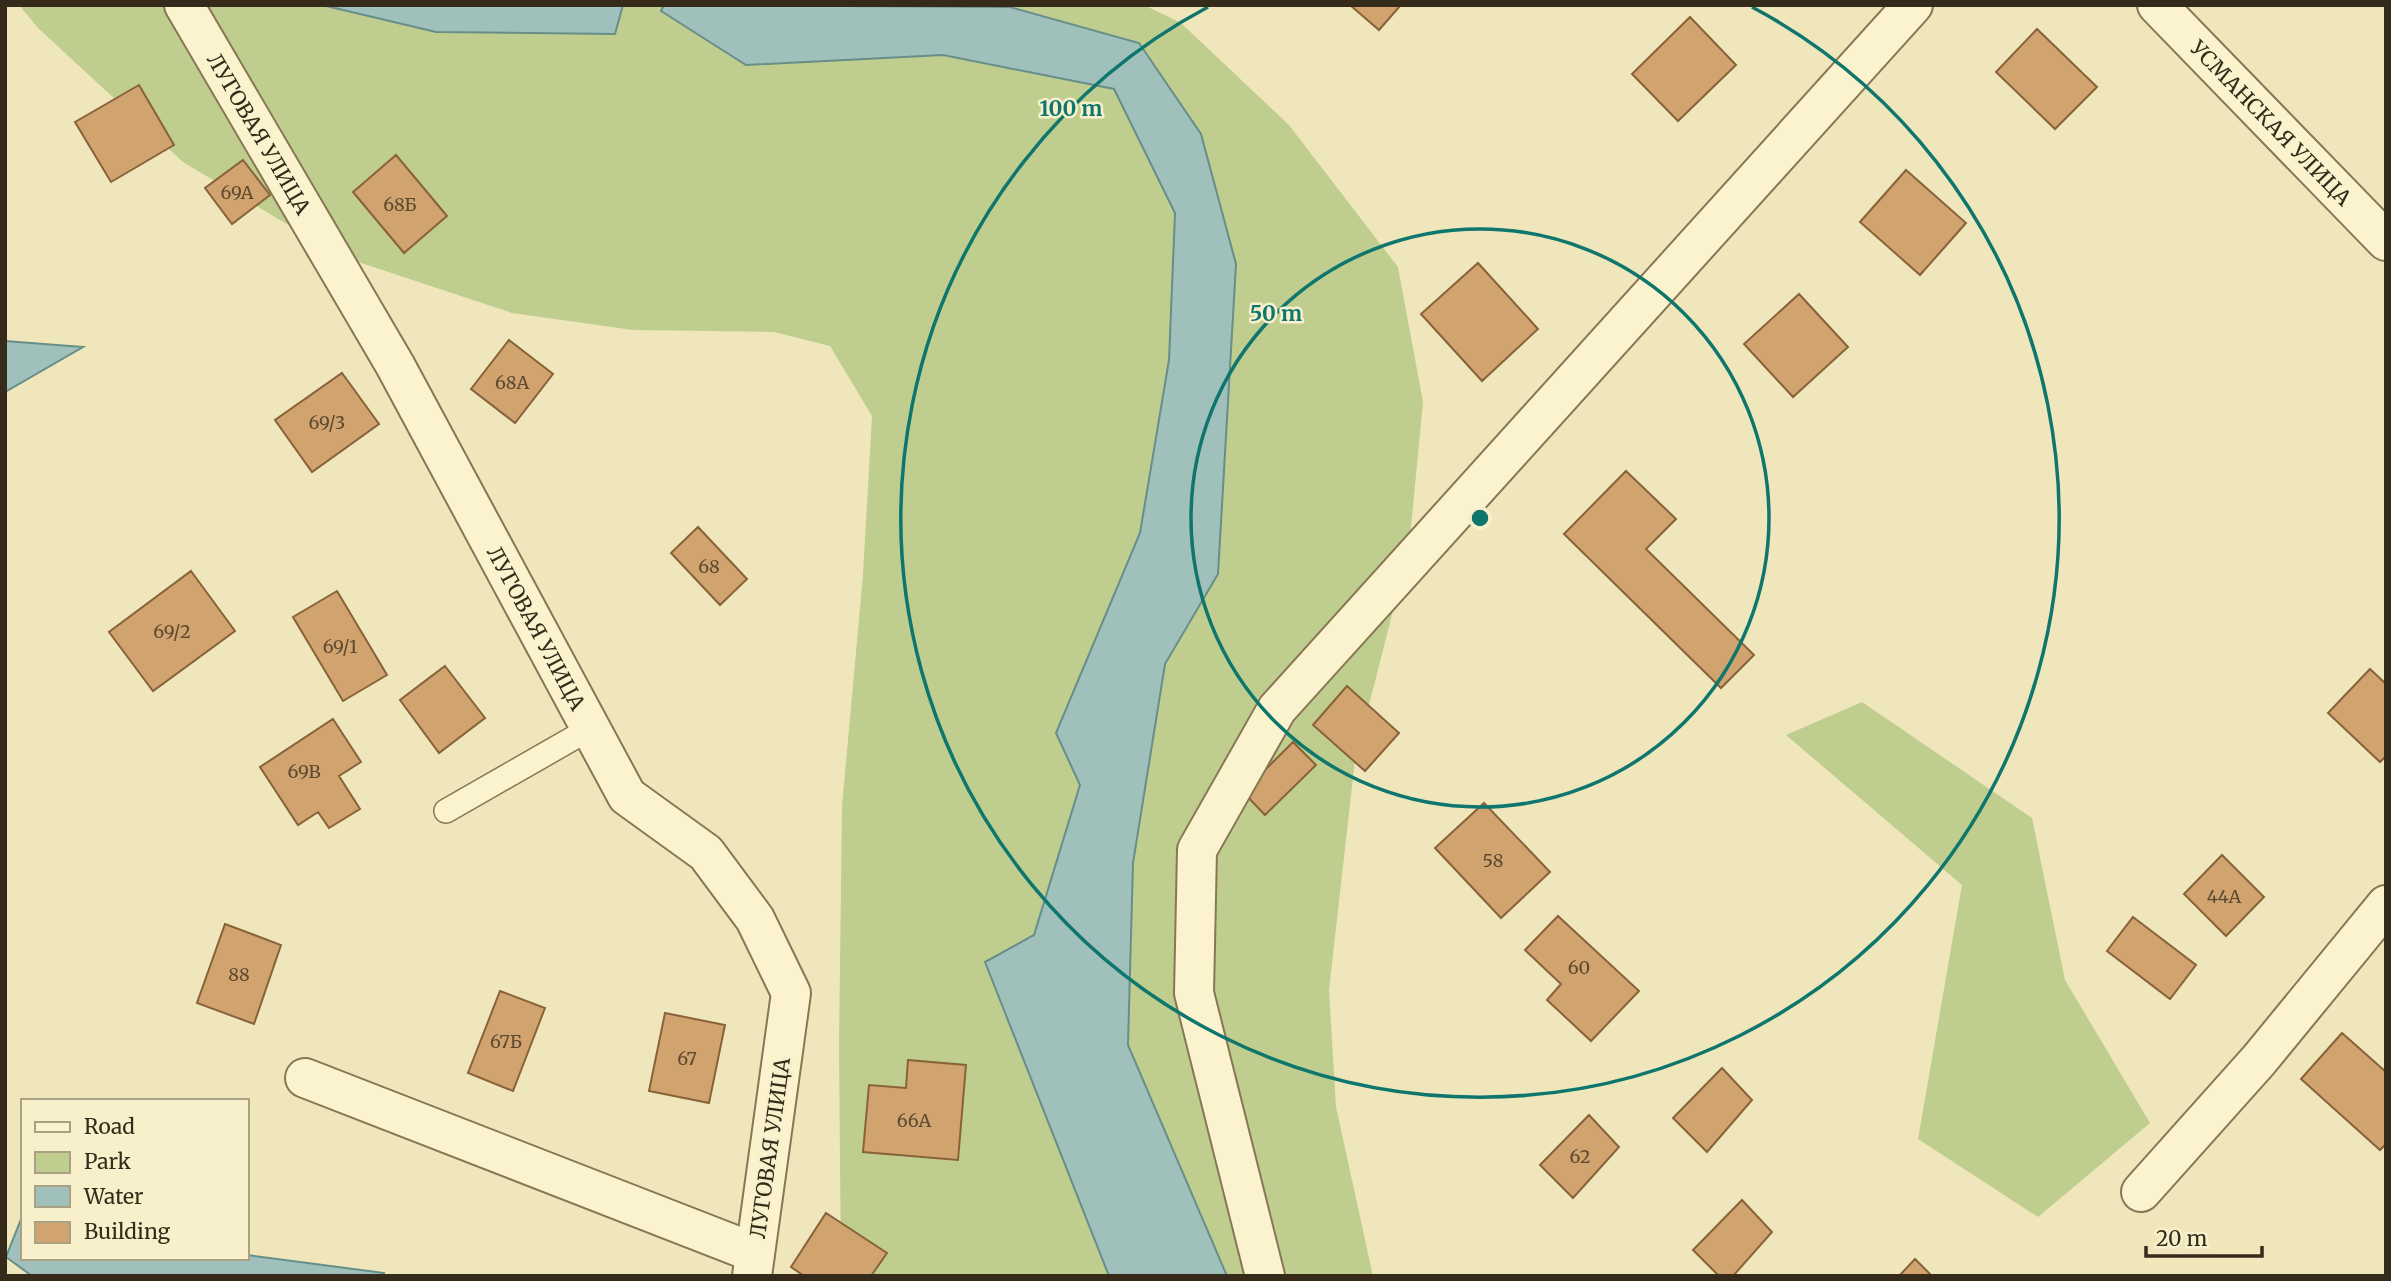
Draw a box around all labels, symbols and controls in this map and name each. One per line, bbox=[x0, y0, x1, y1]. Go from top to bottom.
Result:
street label: УСМАНСКАЯ УЛИЦА bbox=[2184, 34, 2358, 211]
street label: ЛУГОВАЯ УЛИЦА bbox=[202, 48, 317, 219]
text: 100 m bbox=[1040, 95, 1102, 122]
house number: 69А bbox=[220, 181, 254, 204]
house number: 68Б bbox=[383, 193, 417, 216]
text: 50 m bbox=[1250, 300, 1302, 327]
house number: 68А bbox=[495, 371, 529, 394]
house number: 69/3 bbox=[309, 411, 345, 434]
centre of rings bbox=[1468, 506, 1492, 530]
street label: ЛУГОВАЯ УЛИЦА bbox=[481, 541, 592, 715]
house number: 68 bbox=[698, 555, 720, 578]
house number: 69/2 bbox=[153, 620, 191, 643]
house number: 69/1 bbox=[323, 635, 357, 658]
house number: 69В bbox=[288, 760, 320, 783]
house number: 58 bbox=[1483, 849, 1503, 872]
house number: 44А bbox=[2207, 885, 2242, 908]
house number: 60 bbox=[1568, 956, 1590, 979]
house number: 88 bbox=[228, 963, 250, 986]
house number: 67Б bbox=[490, 1030, 522, 1053]
house number: 67 bbox=[677, 1047, 697, 1070]
street label: ЛУГОВАЯ УЛИЦА bbox=[744, 1056, 796, 1240]
legend bbox=[21, 1099, 248, 1260]
house number: 66А bbox=[897, 1109, 931, 1132]
text: Road bbox=[84, 1113, 135, 1140]
house number: 62 bbox=[1570, 1145, 1590, 1168]
text: Park bbox=[84, 1148, 131, 1175]
text: Water bbox=[83, 1183, 143, 1210]
scale bar bbox=[2146, 1214, 2262, 1258]
text: Building bbox=[84, 1218, 171, 1245]
text: 20 m bbox=[2156, 1225, 2208, 1252]

